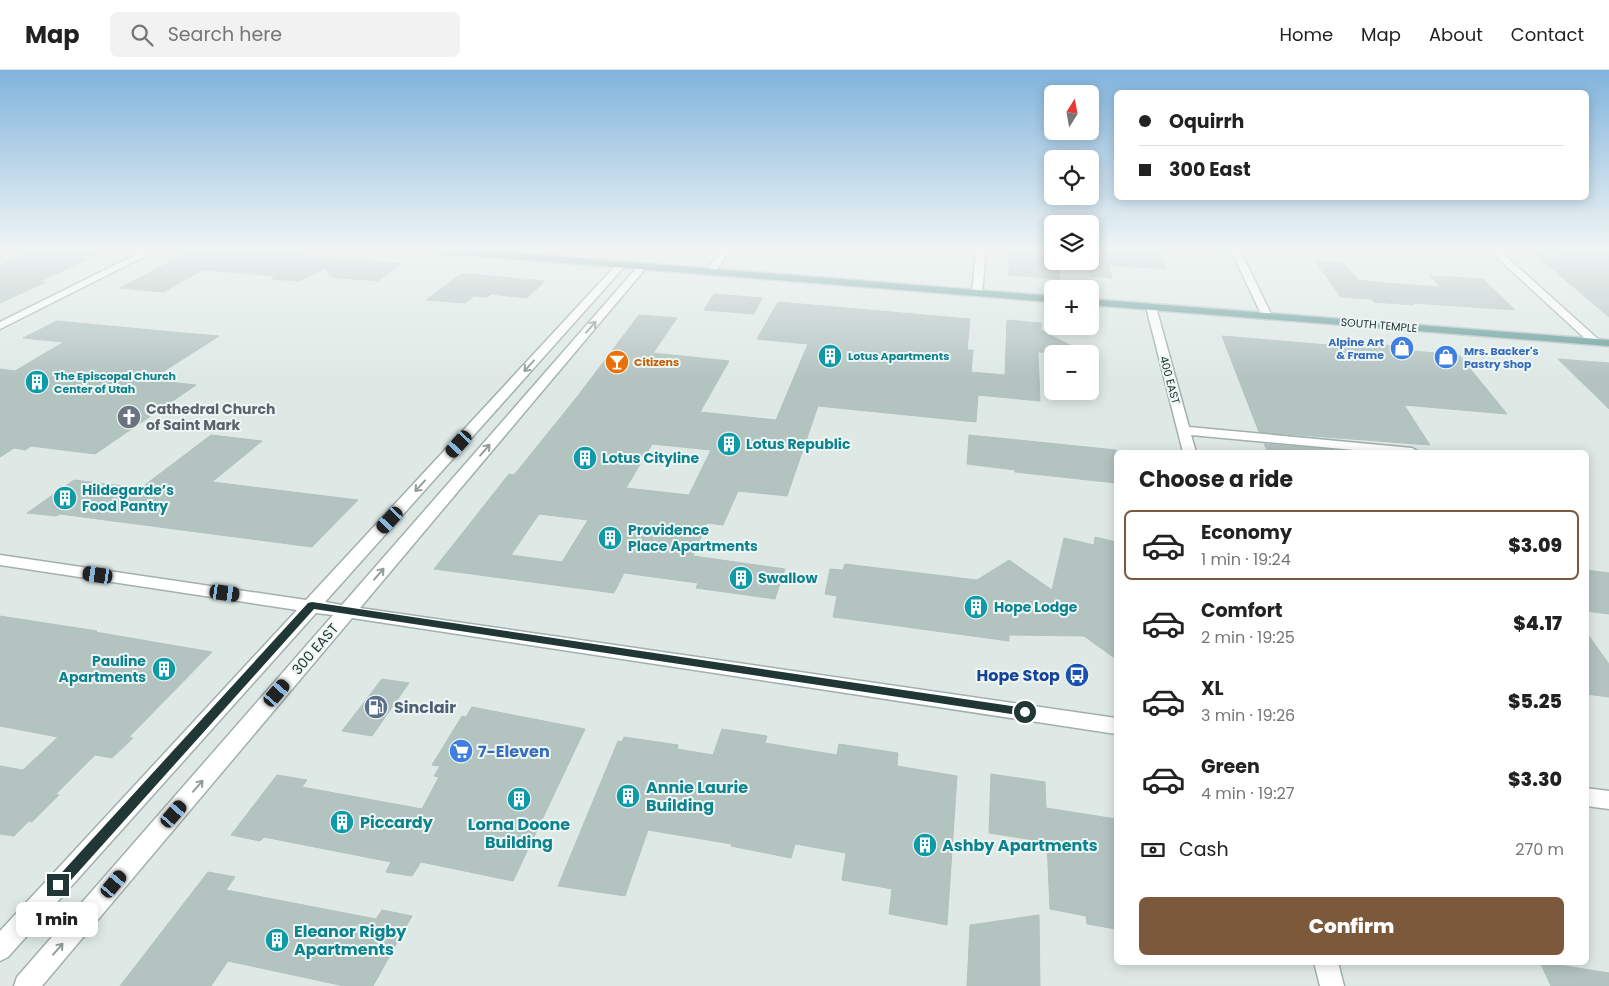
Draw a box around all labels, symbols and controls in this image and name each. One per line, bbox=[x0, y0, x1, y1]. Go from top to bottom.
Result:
search box bbox=[110, 12, 460, 57]
text: Map bbox=[25, 18, 80, 51]
icon: search bbox=[128, 21, 156, 49]
text: Search here bbox=[168, 21, 282, 48]
text: Home bbox=[1279, 22, 1333, 47]
text: Map bbox=[1361, 22, 1401, 47]
text: About bbox=[1429, 22, 1483, 47]
text: Contact bbox=[1511, 22, 1584, 47]
north arrow bbox=[1044, 85, 1099, 140]
map controls bbox=[1044, 85, 1099, 400]
text: Oquirrh bbox=[1169, 108, 1244, 135]
button: locate bbox=[1044, 150, 1099, 205]
text: 300 East bbox=[1169, 156, 1251, 183]
button: layers bbox=[1044, 215, 1099, 270]
button: + bbox=[1044, 280, 1099, 335]
street label: SOUTH TEMPLE bbox=[1340, 314, 1418, 336]
one-way arrow bbox=[585, 320, 597, 333]
place label: Alpine Art & Frame bbox=[1328, 334, 1385, 363]
shop icon: Alpine Art & Frame bbox=[1389, 335, 1415, 361]
building icon: Lotus Apartments bbox=[817, 343, 843, 369]
place label: Mrs. Backer's Pastry Shop bbox=[1464, 343, 1539, 372]
shop icon: Mrs. Backer's Pastry Shop bbox=[1433, 344, 1459, 370]
button: − bbox=[1044, 345, 1099, 400]
place label: Lotus Apartments bbox=[848, 348, 949, 364]
bar icon: Citizens bbox=[604, 349, 630, 375]
place label: Citizens bbox=[634, 354, 679, 370]
street label: 400 EAST bbox=[1156, 354, 1184, 406]
one-way arrow bbox=[523, 359, 535, 372]
place label: The Episcopal Church Center of Utah bbox=[54, 368, 176, 397]
building icon: The Episcopal Church Center of Utah bbox=[24, 369, 50, 395]
place label: Cathedral Church of Saint Mark bbox=[146, 399, 275, 435]
church icon: Cathedral Church of Saint Mark bbox=[116, 404, 142, 430]
car bbox=[443, 428, 474, 460]
building icon: Lotus Republic bbox=[716, 431, 742, 457]
place label: Lotus Republic bbox=[746, 434, 851, 454]
one-way arrow bbox=[480, 444, 491, 457]
building icon: Lotus Cityline bbox=[572, 445, 598, 471]
place label: Lotus Cityline bbox=[602, 448, 700, 468]
text: Choose a ride bbox=[1139, 464, 1293, 495]
place label: Hildegarde’s Food Pantry bbox=[82, 480, 174, 516]
one-way arrow bbox=[414, 480, 426, 493]
building icon: Hildegarde’s Food Pantry bbox=[52, 485, 78, 511]
car bbox=[374, 504, 405, 536]
text: Economy bbox=[1201, 519, 1292, 546]
place label: Providence Place Apartments bbox=[628, 520, 758, 556]
icon: car bbox=[1141, 523, 1186, 568]
building icon: Providence Place Apartments bbox=[597, 525, 623, 551]
text: $3.09 bbox=[1508, 532, 1562, 559]
text: 1 min · 19:24 bbox=[1201, 548, 1291, 571]
car bbox=[82, 565, 113, 585]
building icon: Swallow bbox=[728, 565, 754, 591]
one-way arrow bbox=[374, 567, 385, 580]
place label: Swallow bbox=[758, 568, 818, 588]
car bbox=[209, 583, 240, 603]
building icon: Hope Lodge bbox=[963, 594, 989, 620]
place label: Hope Lodge bbox=[994, 597, 1078, 617]
text: Comfort bbox=[1201, 597, 1283, 624]
icon: car bbox=[1141, 601, 1186, 646]
text: $4.17 bbox=[1513, 610, 1562, 637]
street label: 300 EAST bbox=[287, 619, 343, 679]
text: 2 min · 19:25 bbox=[1201, 626, 1295, 649]
place label: Pauline Apartments bbox=[59, 651, 146, 687]
building icon: Pauline Apartments bbox=[151, 656, 177, 682]
bus stop icon: Hope Stop bbox=[1064, 662, 1090, 688]
place label: Hope Stop bbox=[977, 664, 1060, 687]
text: XL bbox=[1201, 675, 1224, 702]
car bbox=[261, 677, 292, 709]
icon: car bbox=[1141, 679, 1186, 724]
text: $5.25 bbox=[1508, 688, 1562, 715]
fuel station icon: Sinclair bbox=[363, 694, 389, 720]
place label: Sinclair bbox=[394, 696, 456, 719]
route start bbox=[1014, 701, 1036, 723]
text: 3 min · 19:26 bbox=[1201, 704, 1295, 727]
supermarket icon: 7-Eleven bbox=[448, 738, 474, 764]
place label: 7-Eleven bbox=[478, 740, 550, 763]
text: Green bbox=[1201, 753, 1260, 780]
icon: car bbox=[1141, 757, 1186, 802]
text: $3.30 bbox=[1508, 766, 1562, 793]
place label: Annie Laurie Building bbox=[646, 776, 748, 817]
one-way arrow bbox=[192, 779, 204, 792]
text: 4 min · 19:27 bbox=[1201, 782, 1294, 805]
building icon: Annie Laurie Building bbox=[615, 783, 641, 809]
building icon: Lorna Doone Building bbox=[506, 786, 532, 812]
car bbox=[158, 798, 189, 830]
building icon: Piccardy bbox=[329, 809, 355, 835]
place label: Piccardy bbox=[360, 811, 434, 834]
place label: Lorna Doone Building bbox=[468, 813, 570, 854]
building icon: Ashby Apartments bbox=[912, 832, 938, 858]
place label: Ashby Apartments bbox=[942, 834, 1098, 857]
icon: cash bbox=[1139, 836, 1167, 864]
text: Cash bbox=[1179, 836, 1229, 863]
text: 270 m bbox=[1515, 838, 1564, 861]
car bbox=[98, 868, 129, 900]
route end bbox=[47, 874, 69, 896]
button: Confirm bbox=[1139, 897, 1564, 955]
callout: 1 min bbox=[17, 902, 99, 938]
text: 1 min bbox=[36, 908, 78, 931]
place label: Eleanor Rigby Apartments bbox=[294, 920, 407, 961]
building icon: Eleanor Rigby Apartments bbox=[264, 927, 290, 953]
one-way arrow bbox=[52, 943, 63, 956]

